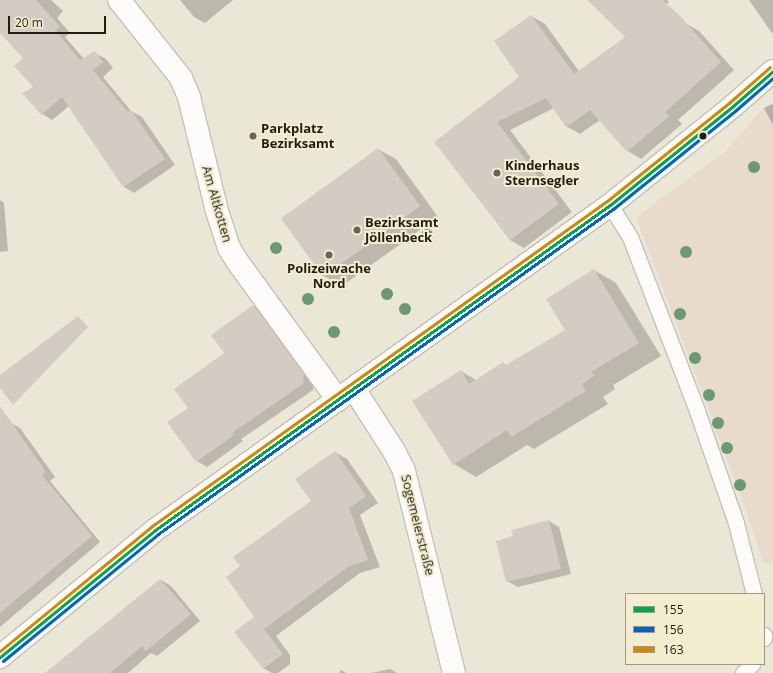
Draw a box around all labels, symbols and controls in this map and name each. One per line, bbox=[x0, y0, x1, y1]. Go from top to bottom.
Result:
scale bar bbox=[10, 8, 108, 34]
text: 20 m bbox=[15, 14, 43, 31]
place label: Parkplatz Bezirksamt bbox=[261, 121, 334, 152]
marker: Parkplatz Bezirksamt bbox=[248, 131, 258, 141]
unlabelled marker bbox=[698, 131, 708, 141]
place label: Kinderhaus Sternsegler bbox=[505, 158, 579, 189]
street label: Am Altkotten bbox=[199, 164, 235, 244]
marker: Kinderhaus Sternsegler bbox=[492, 168, 502, 178]
place label: Bezirksamt Jöllenbeck bbox=[365, 215, 438, 246]
marker: Bezirksamt Jöllenbeck bbox=[352, 225, 362, 235]
marker: Polizeiwache Nord bbox=[324, 250, 334, 260]
place label: Polizeiwache Nord bbox=[287, 261, 371, 292]
street label: Sogemeierstraße bbox=[398, 473, 438, 577]
legend bbox=[625, 593, 765, 665]
text: 155 bbox=[663, 601, 684, 618]
text: 156 bbox=[663, 621, 684, 638]
text: 163 bbox=[663, 641, 684, 658]

